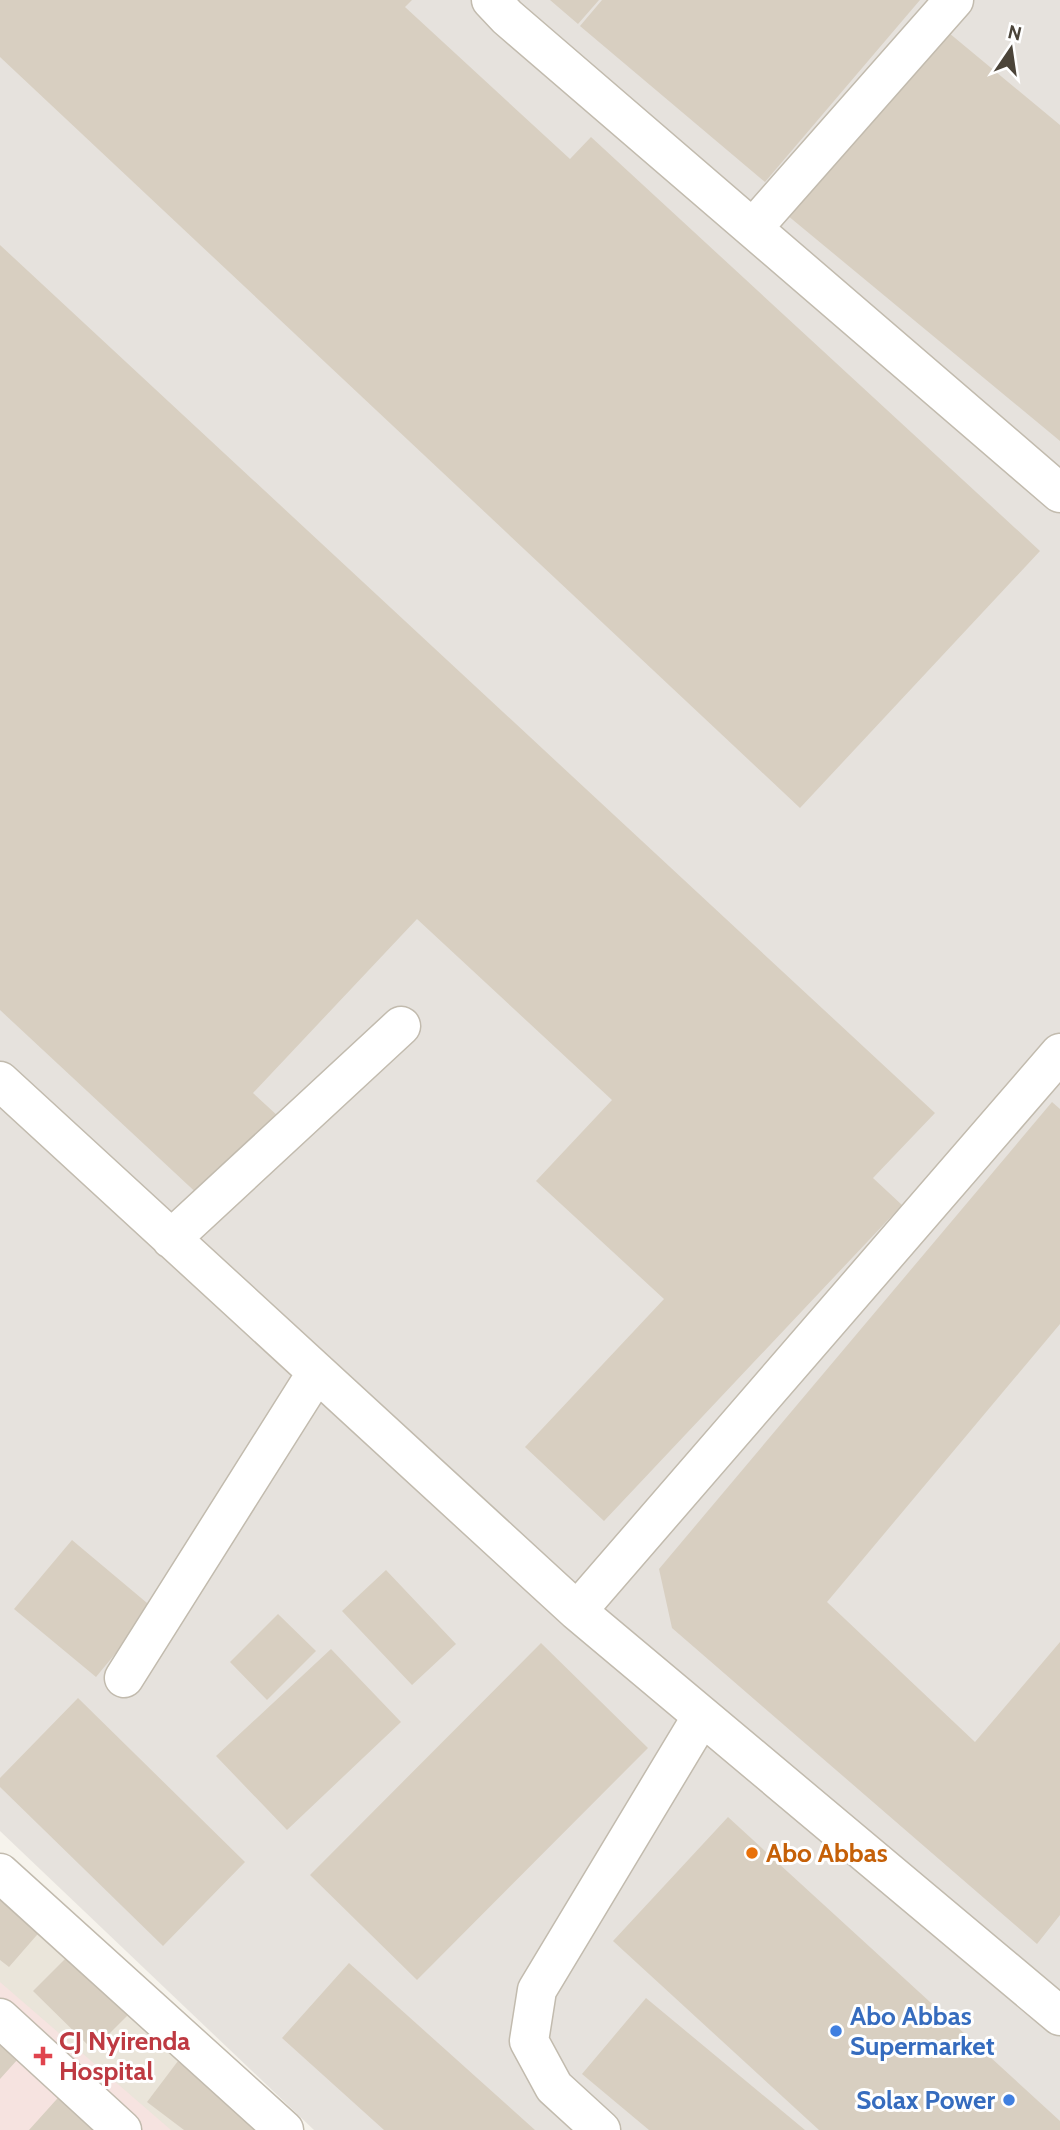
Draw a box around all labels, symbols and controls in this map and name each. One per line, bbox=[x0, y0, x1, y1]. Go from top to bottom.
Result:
north arrow bbox=[976, 14, 1046, 84]
text: N bbox=[1006, 20, 1024, 46]
place label: Abo Abbas bbox=[766, 1837, 888, 1869]
marker: Abo Abbas bbox=[744, 1845, 760, 1861]
place label: Abo Abbas Supermarket bbox=[850, 2000, 995, 2062]
marker: Abo Abbas Supermarket bbox=[828, 2023, 844, 2039]
place label: CJ Nyirenda Hospital bbox=[59, 2025, 190, 2087]
marker: CJ Nyirenda Hospital bbox=[33, 2046, 53, 2066]
place label: Solax Power bbox=[856, 2084, 995, 2116]
marker: Solax Power bbox=[1001, 2092, 1017, 2108]

